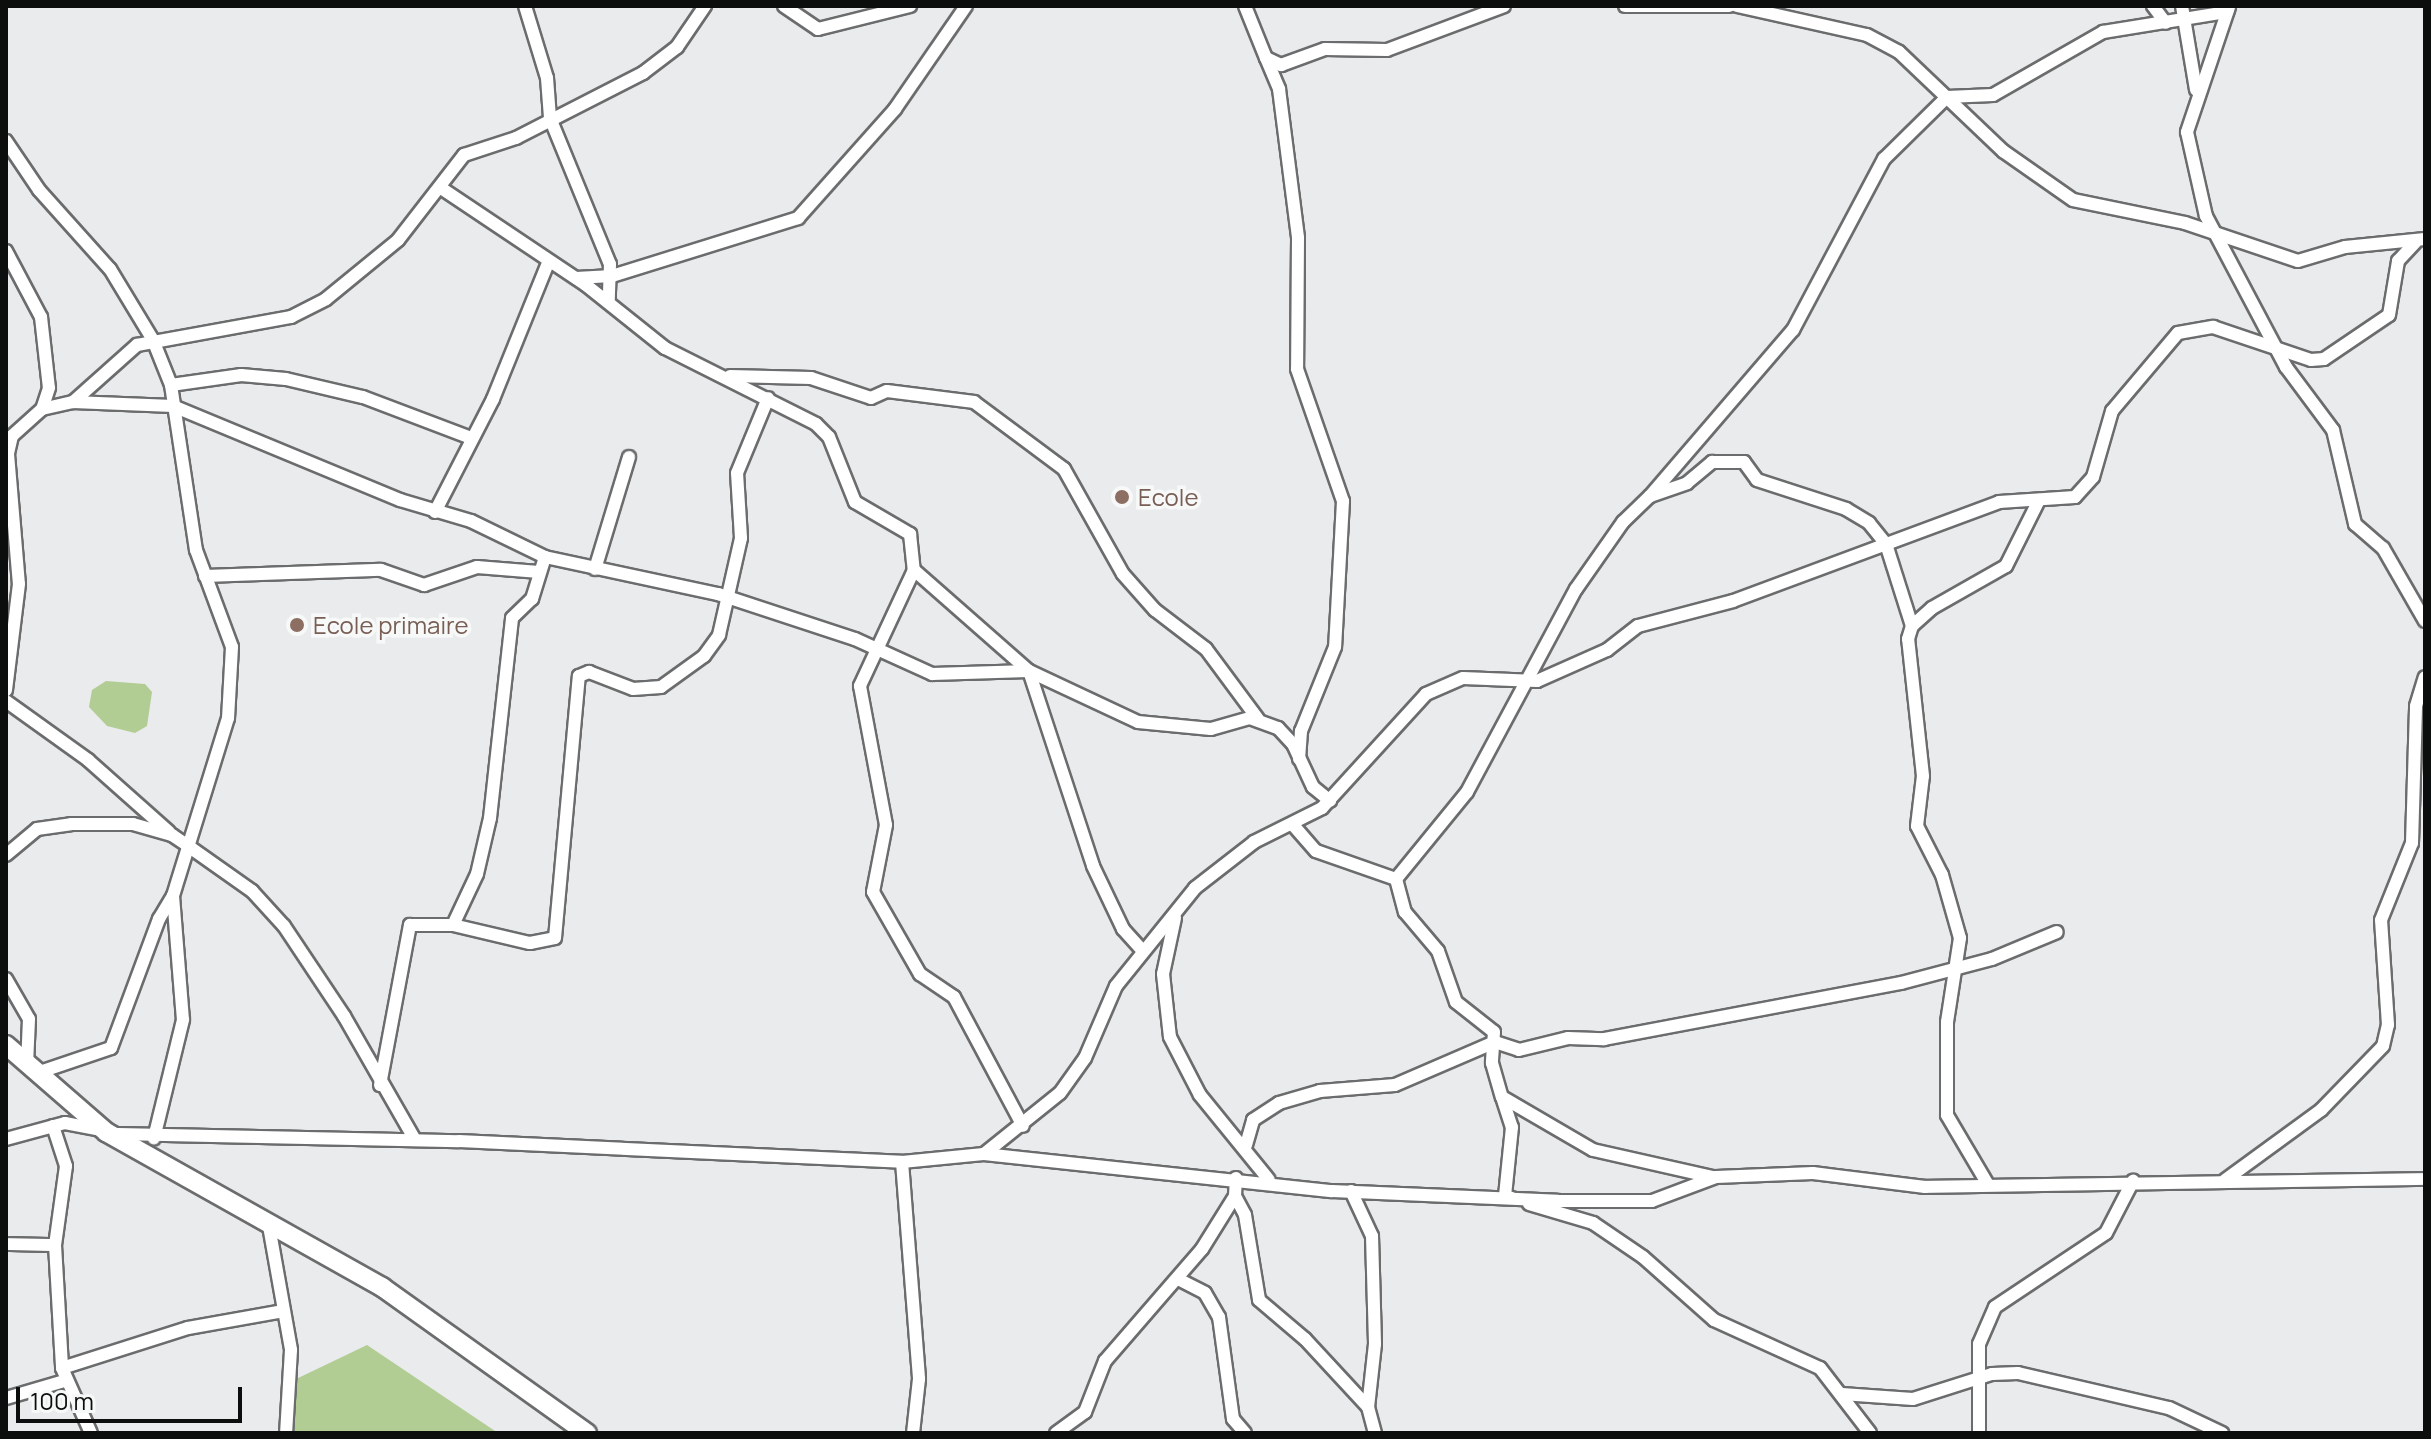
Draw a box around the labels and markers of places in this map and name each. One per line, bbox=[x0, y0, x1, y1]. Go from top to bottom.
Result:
place label: Ecole bbox=[1138, 483, 1198, 511]
marker: Ecole bbox=[1113, 488, 1131, 506]
place label: Ecole primaire bbox=[313, 611, 468, 639]
marker: Ecole primaire bbox=[288, 616, 306, 634]

